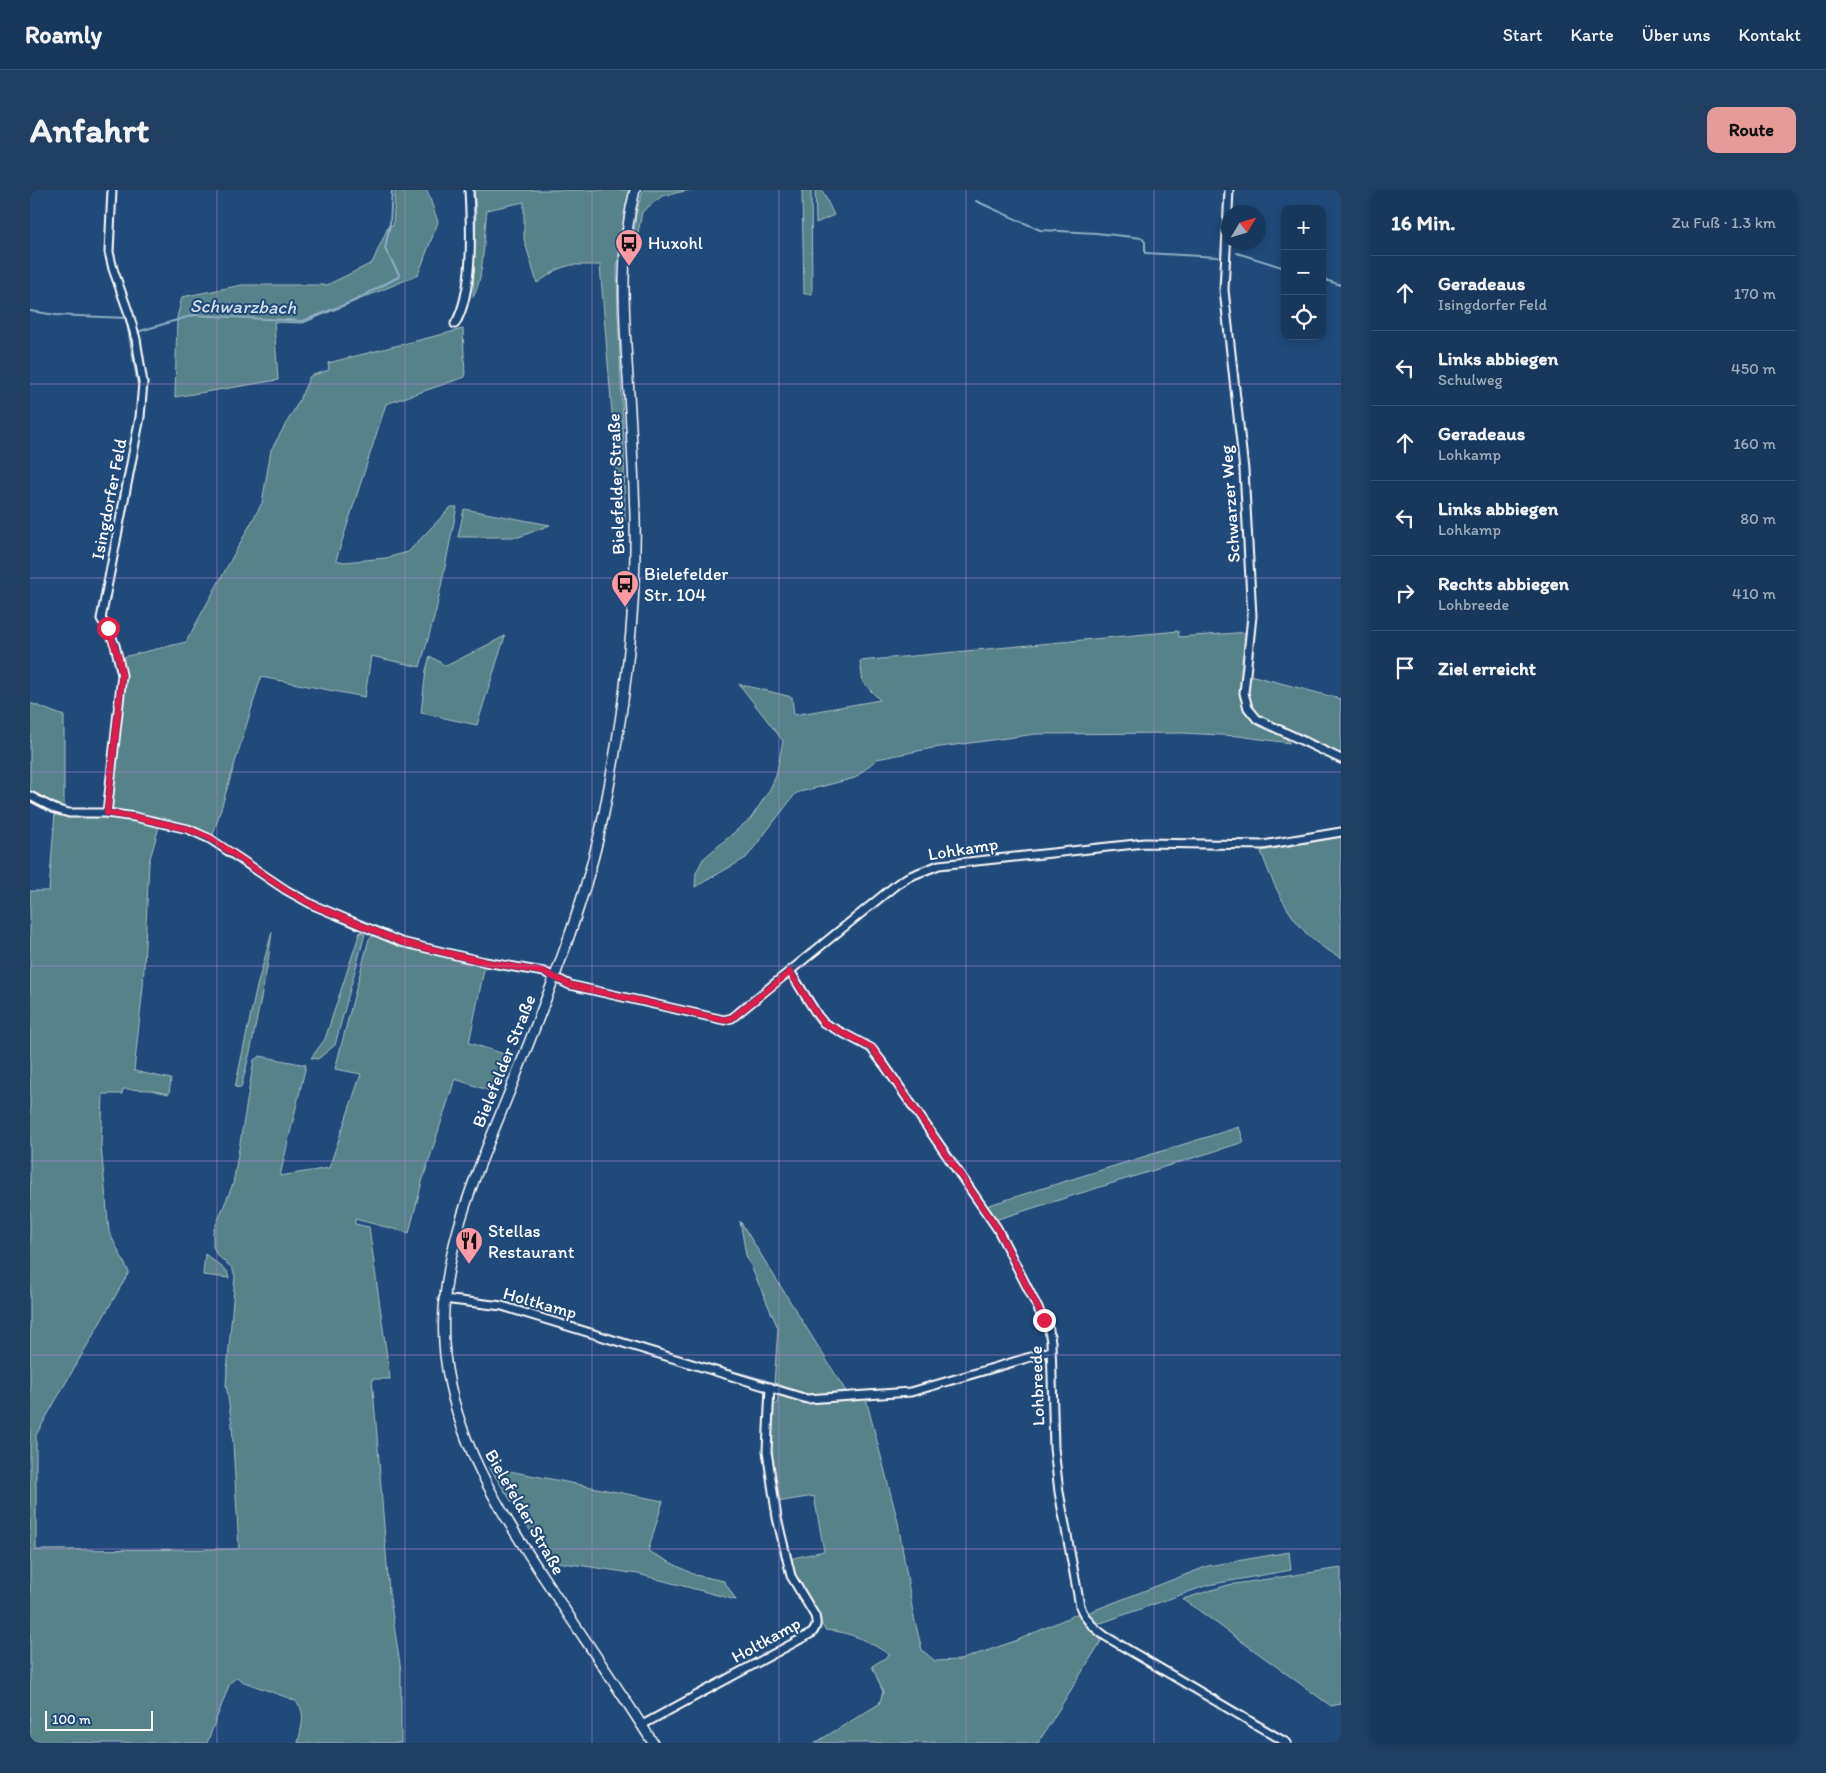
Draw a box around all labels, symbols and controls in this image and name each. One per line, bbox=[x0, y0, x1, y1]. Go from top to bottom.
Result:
text: Roamly bbox=[25, 20, 102, 49]
text: Start bbox=[1503, 24, 1542, 46]
text: Karte bbox=[1570, 24, 1614, 46]
text: Über uns bbox=[1642, 24, 1711, 46]
text: Kontakt bbox=[1739, 24, 1801, 46]
button: Route bbox=[1707, 107, 1796, 153]
text: Anfahrt bbox=[30, 109, 149, 151]
north arrow bbox=[1221, 205, 1266, 250]
map controls bbox=[1281, 205, 1326, 340]
button: + bbox=[1281, 205, 1326, 250]
text: 16 Min. bbox=[1391, 210, 1456, 235]
text: Zu Fuß · 1.3 km bbox=[1672, 213, 1776, 232]
bus stop icon: Huxohl bbox=[614, 228, 644, 267]
place label: Huxohl bbox=[648, 232, 703, 254]
button: − bbox=[1281, 250, 1326, 295]
text: Geradeaus bbox=[1438, 272, 1525, 295]
icon: ahead bbox=[1391, 279, 1419, 307]
text: 170 m bbox=[1734, 284, 1776, 303]
water label: Schwarzbach bbox=[190, 294, 297, 319]
button: locate bbox=[1281, 295, 1326, 340]
text: Isingdorfer Feld bbox=[1438, 295, 1547, 314]
text: Links abbiegen bbox=[1438, 347, 1558, 370]
icon: left bbox=[1391, 354, 1419, 382]
text: 450 m bbox=[1731, 359, 1776, 378]
text: Schulweg bbox=[1438, 370, 1503, 389]
street label: Bielefelder Straße bbox=[603, 413, 629, 555]
text: Geradeaus bbox=[1438, 422, 1525, 445]
icon: ahead bbox=[1391, 429, 1419, 457]
text: 160 m bbox=[1733, 434, 1776, 453]
street label: Isingdorfer Feld bbox=[86, 436, 132, 561]
street label: Schwarzer Weg bbox=[1215, 444, 1245, 564]
text: Lohkamp bbox=[1438, 445, 1501, 464]
text: Links abbiegen bbox=[1438, 497, 1558, 520]
icon: left bbox=[1391, 504, 1419, 532]
text: 80 m bbox=[1740, 509, 1776, 528]
text: Lohkamp bbox=[1438, 520, 1501, 539]
place label: Bielefelder Str. 104 bbox=[644, 563, 729, 606]
bus stop icon: Bielefelder Str. 104 bbox=[610, 569, 640, 608]
text: Rechts abbiegen bbox=[1438, 572, 1569, 595]
icon: right bbox=[1391, 579, 1419, 607]
text: 410 m bbox=[1732, 584, 1776, 603]
text: Lohbreede bbox=[1438, 595, 1509, 614]
route start bbox=[97, 617, 120, 640]
icon: arrive bbox=[1391, 654, 1419, 682]
text: Ziel erreicht bbox=[1438, 657, 1536, 680]
street label: Lohkamp bbox=[926, 833, 1000, 865]
street label: Bielefelder Straße bbox=[467, 991, 541, 1131]
place label: Stellas Restaurant bbox=[488, 1220, 575, 1263]
restaurant icon: Stellas Restaurant bbox=[454, 1226, 484, 1265]
street label: Holtkamp bbox=[501, 1282, 580, 1324]
route end bbox=[1033, 1309, 1056, 1332]
street label: Lohbreede bbox=[1025, 1346, 1049, 1426]
street label: Bielefelder Straße bbox=[480, 1445, 570, 1579]
street label: Holtkamp bbox=[728, 1612, 805, 1668]
scale bar bbox=[45, 1708, 152, 1731]
text: 100 m bbox=[52, 1711, 91, 1728]

